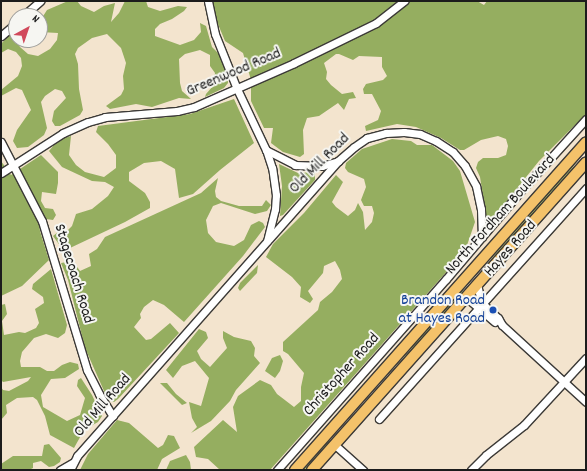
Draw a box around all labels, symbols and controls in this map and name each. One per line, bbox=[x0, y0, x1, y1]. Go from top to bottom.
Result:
north arrow bbox=[8, 8, 48, 48]
text: N bbox=[28, 12, 42, 27]
street label: Greenwood Road bbox=[184, 44, 284, 102]
street label: Old Mill Road bbox=[286, 130, 354, 198]
street label: North Fordham Boulevard bbox=[442, 151, 560, 279]
street label: Hayes Road bbox=[481, 217, 541, 281]
street label: Stagecoach Road bbox=[49, 222, 97, 326]
place label: Brandon Road at Hayes Road bbox=[398, 291, 485, 329]
marker: Brandon Road at Hayes Road bbox=[488, 305, 498, 315]
street label: Christopher Road bbox=[300, 330, 384, 420]
street label: Old Mill Road bbox=[70, 370, 136, 442]

